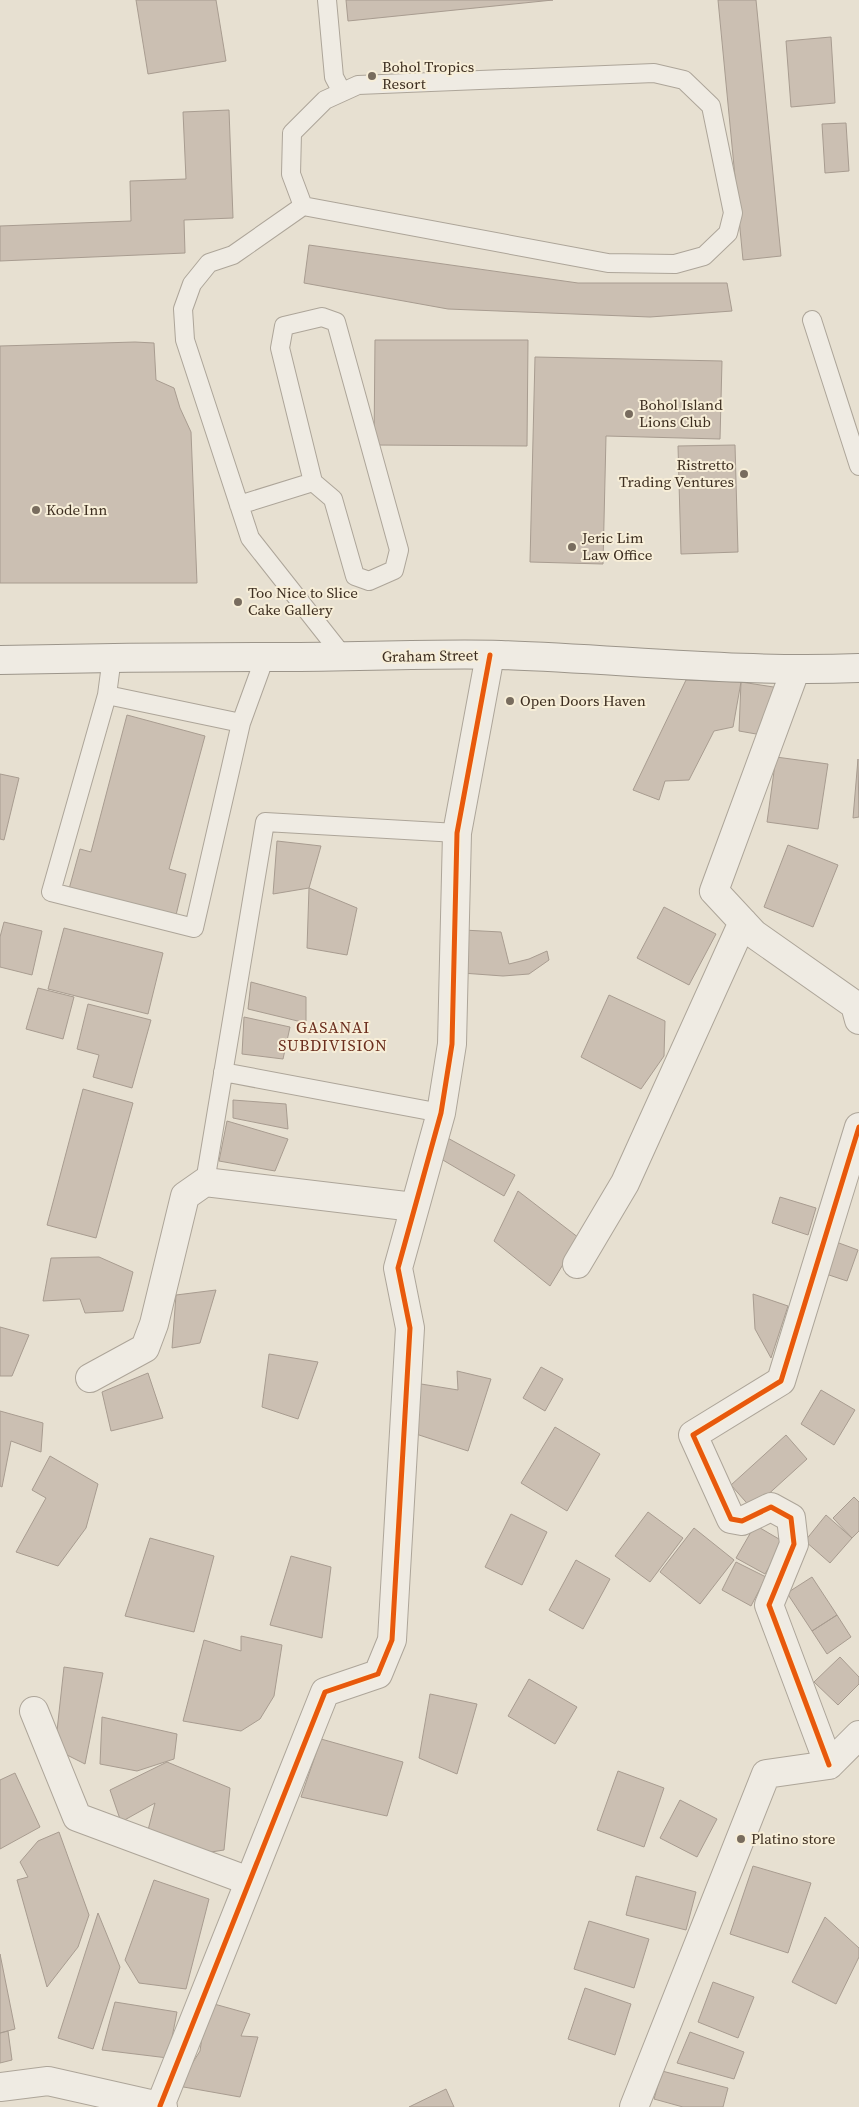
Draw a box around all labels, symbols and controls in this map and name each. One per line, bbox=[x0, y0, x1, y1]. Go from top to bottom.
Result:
place label: Bohol Tropics Resort bbox=[382, 56, 474, 94]
marker: Bohol Tropics Resort bbox=[366, 70, 378, 82]
place label: Bohol Island Lions Club bbox=[639, 394, 723, 432]
marker: Bohol Island Lions Club bbox=[623, 408, 635, 420]
place label: Ristretto Trading Ventures bbox=[619, 454, 734, 492]
marker: Ristretto Trading Ventures bbox=[738, 468, 750, 480]
place label: Kode Inn bbox=[46, 499, 107, 520]
marker: Kode Inn bbox=[30, 504, 42, 516]
place label: Jeric Lim Law Office bbox=[581, 527, 653, 565]
marker: Jeric Lim Law Office bbox=[566, 541, 578, 553]
place label: Too Nice to Slice Cake Gallery bbox=[248, 582, 358, 620]
marker: Too Nice to Slice Cake Gallery bbox=[232, 596, 244, 608]
street label: Graham Street bbox=[382, 644, 478, 667]
place label: Open Doors Haven bbox=[520, 690, 646, 711]
marker: Open Doors Haven bbox=[504, 695, 516, 707]
district label: GASANAI SUBDIVISION bbox=[278, 1016, 388, 1056]
place label: Platino store bbox=[751, 1828, 836, 1849]
marker: Platino store bbox=[735, 1833, 747, 1845]

